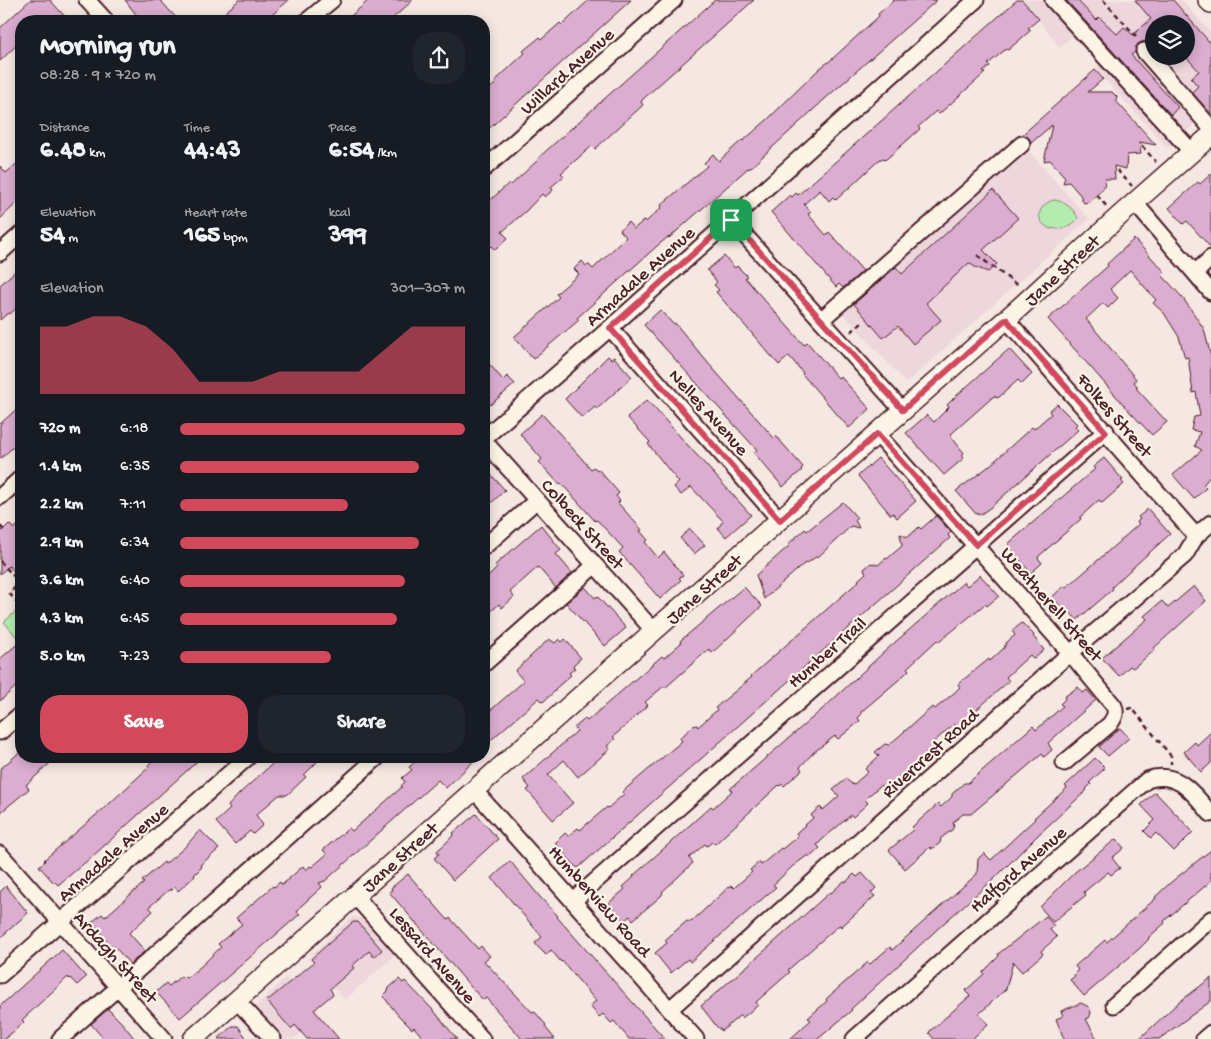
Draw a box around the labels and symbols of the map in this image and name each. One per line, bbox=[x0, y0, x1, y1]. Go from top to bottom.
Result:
street label: Willard Avenue bbox=[517, 24, 620, 121]
pin bbox=[710, 199, 752, 241]
street label: Armadale Avenue bbox=[582, 222, 701, 333]
street label: Jane Street bbox=[1021, 229, 1107, 312]
street label: Nelles Avenue bbox=[662, 365, 753, 462]
street label: Folkes Street bbox=[1070, 369, 1158, 465]
street label: Colbeck Street bbox=[535, 475, 630, 577]
street label: Weatherell Street bbox=[994, 543, 1108, 669]
street label: Jane Street bbox=[662, 549, 750, 631]
street label: Humber Trail bbox=[784, 613, 873, 694]
street label: Rivercrest Road bbox=[878, 704, 986, 804]
street label: Armadale Avenue bbox=[54, 799, 175, 908]
street label: Jane Street bbox=[358, 817, 446, 899]
street label: Halford Avenue bbox=[966, 822, 1073, 919]
street label: Humberview Road bbox=[542, 842, 656, 964]
street label: Lessard Avenue bbox=[383, 903, 480, 1010]
street label: Ardagh Street bbox=[67, 908, 163, 1011]

